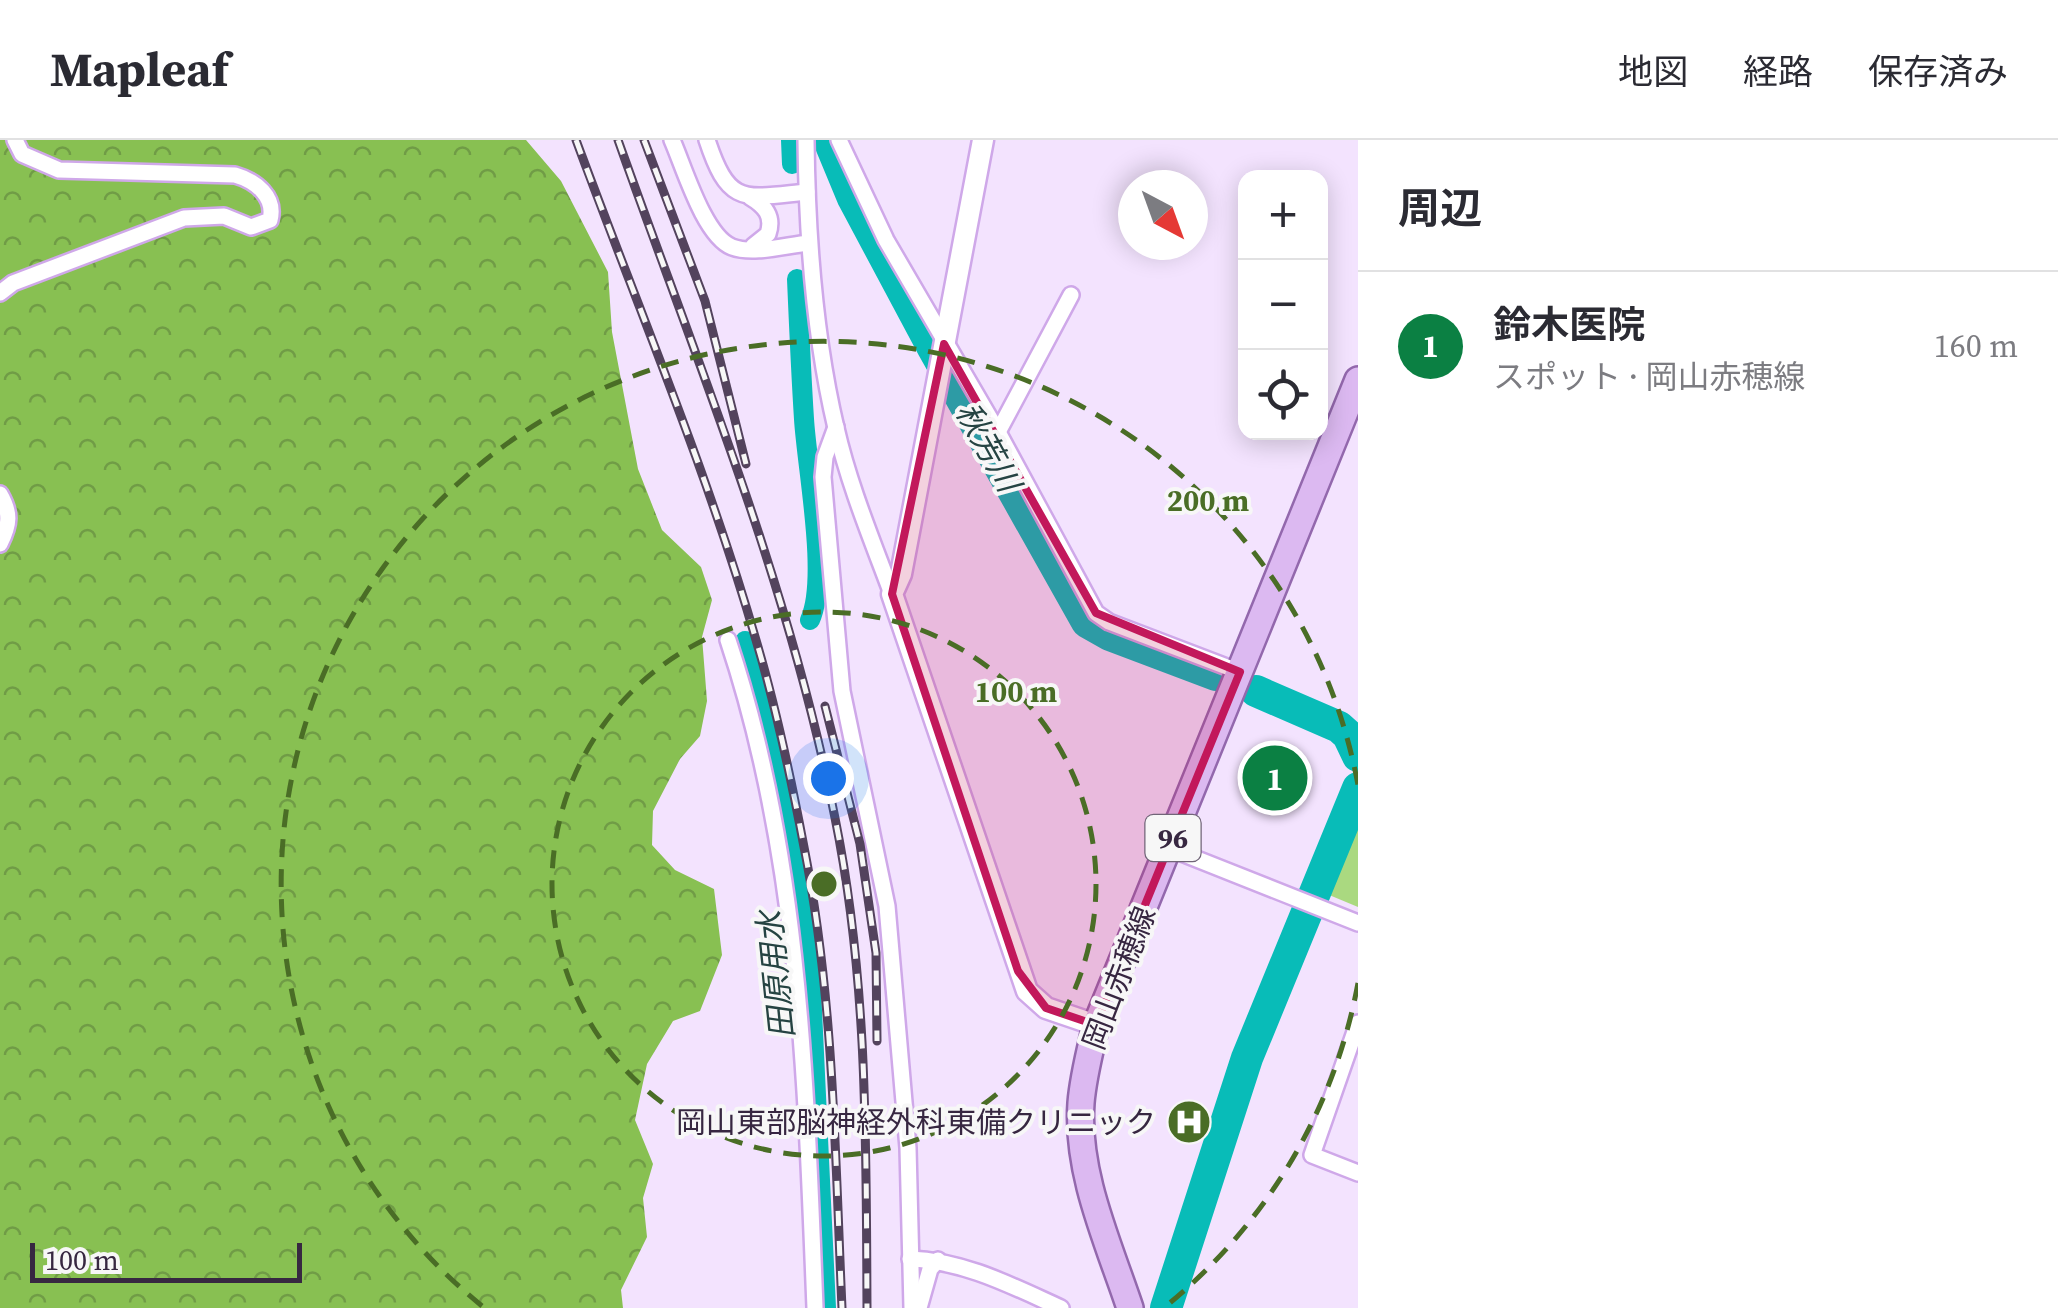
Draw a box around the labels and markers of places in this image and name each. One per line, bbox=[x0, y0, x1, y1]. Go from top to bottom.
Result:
pin: 1 bbox=[1242, 740, 1308, 816]
centre of rings bbox=[806, 866, 842, 902]
hospital icon: 岡山東部脳神経外科東備クリニック bbox=[1166, 1099, 1212, 1145]
place label: 岡山東部脳神経外科東備クリニック bbox=[676, 1102, 1156, 1143]

